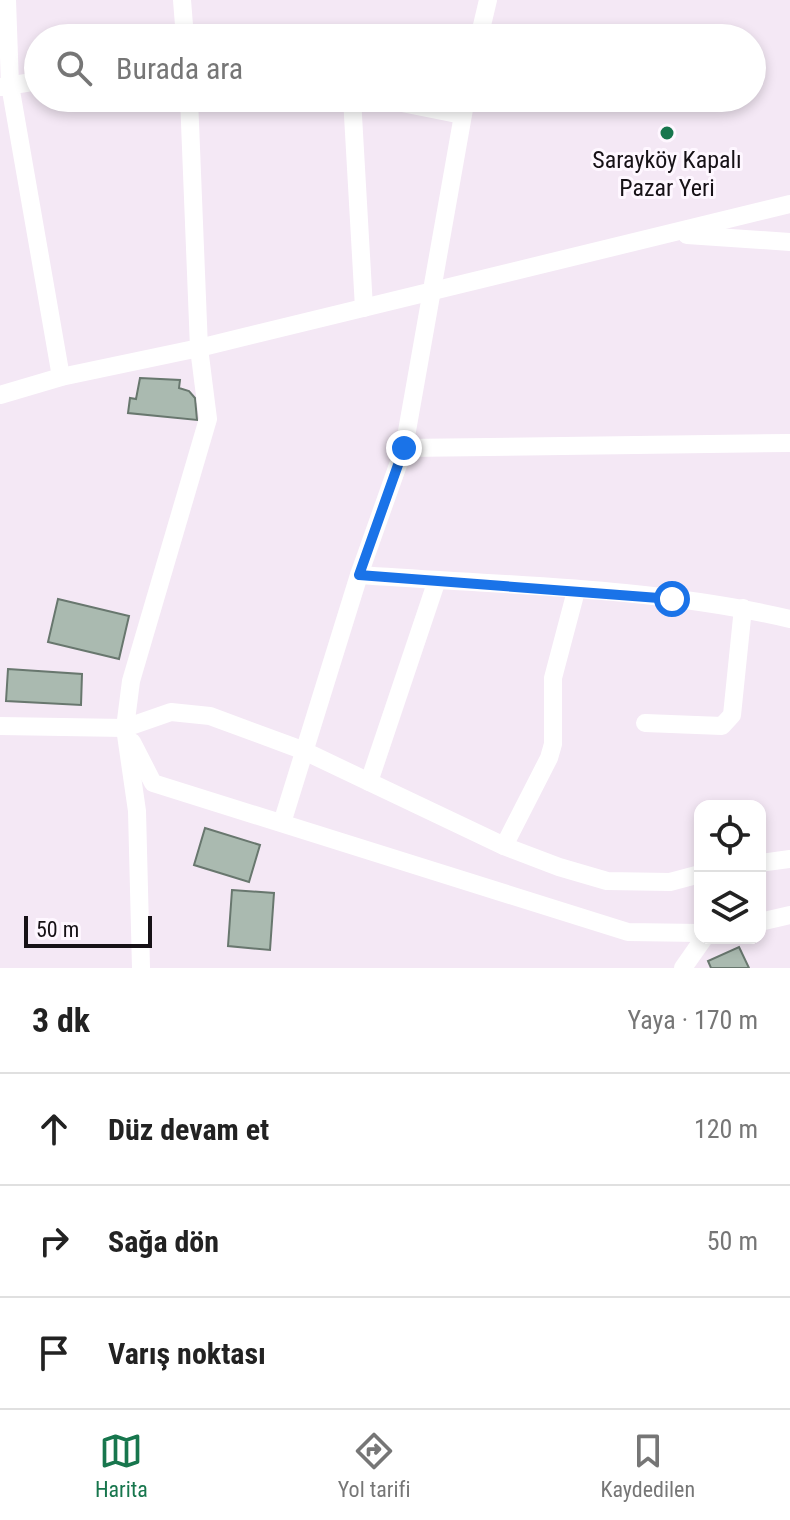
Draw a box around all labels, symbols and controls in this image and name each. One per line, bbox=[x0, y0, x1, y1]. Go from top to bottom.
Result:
search box bbox=[24, 24, 766, 112]
icon: search bbox=[52, 46, 96, 90]
text: Burada ara bbox=[116, 51, 243, 86]
marker: Sarayköy Kapalı Pazar Yeri bbox=[658, 124, 676, 142]
place label: Sarayköy Kapalı Pazar Yeri bbox=[592, 146, 742, 202]
route end bbox=[386, 430, 422, 466]
route start bbox=[654, 581, 690, 617]
map controls bbox=[694, 800, 766, 944]
button: locate bbox=[694, 800, 766, 872]
button: layers bbox=[694, 872, 766, 944]
scale bar bbox=[24, 912, 152, 948]
text: 50 m bbox=[36, 917, 79, 942]
text: 3 dk bbox=[32, 1000, 90, 1040]
text: Yaya · 170 m bbox=[628, 1005, 758, 1035]
icon: ahead bbox=[32, 1107, 76, 1151]
text: Düz devam et bbox=[108, 1112, 269, 1147]
text: 120 m bbox=[694, 1114, 758, 1144]
icon: right bbox=[32, 1219, 76, 1263]
text: Sağa dön bbox=[108, 1224, 219, 1259]
text: 50 m bbox=[707, 1226, 758, 1256]
icon: arrive bbox=[32, 1331, 76, 1375]
text: Varış noktası bbox=[108, 1336, 266, 1371]
tab: Harita bbox=[95, 1429, 148, 1502]
tab: Yol tarifi bbox=[338, 1429, 411, 1502]
tab: Kaydedilen bbox=[600, 1429, 695, 1502]

